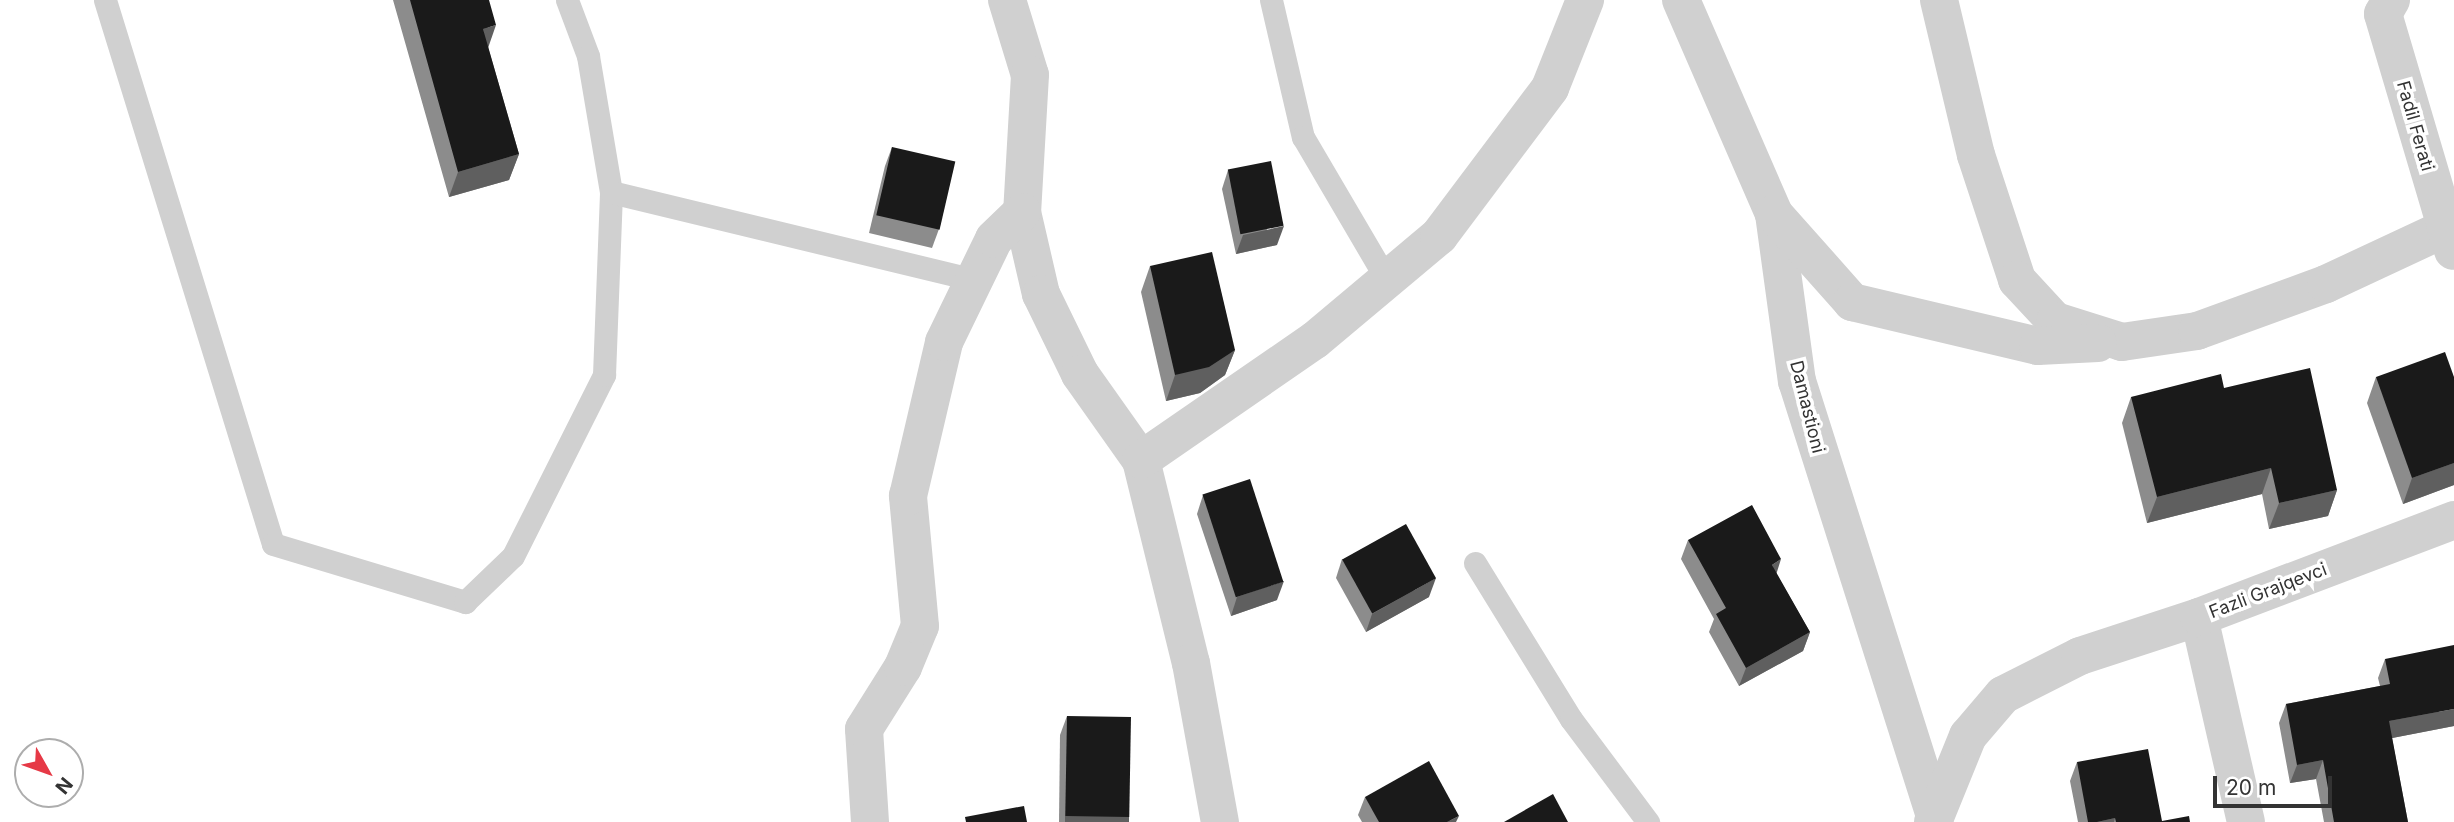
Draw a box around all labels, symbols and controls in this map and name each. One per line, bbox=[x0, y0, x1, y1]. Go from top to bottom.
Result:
street label: Fadil Ferati bbox=[2392, 78, 2438, 174]
street label: Damastioni bbox=[1785, 359, 1829, 455]
street label: Fazli Grajqevci bbox=[2206, 559, 2330, 623]
north arrow bbox=[14, 738, 84, 808]
scale bar bbox=[2216, 762, 2335, 806]
text: N bbox=[50, 773, 77, 798]
text: 20 m bbox=[2226, 775, 2276, 800]

